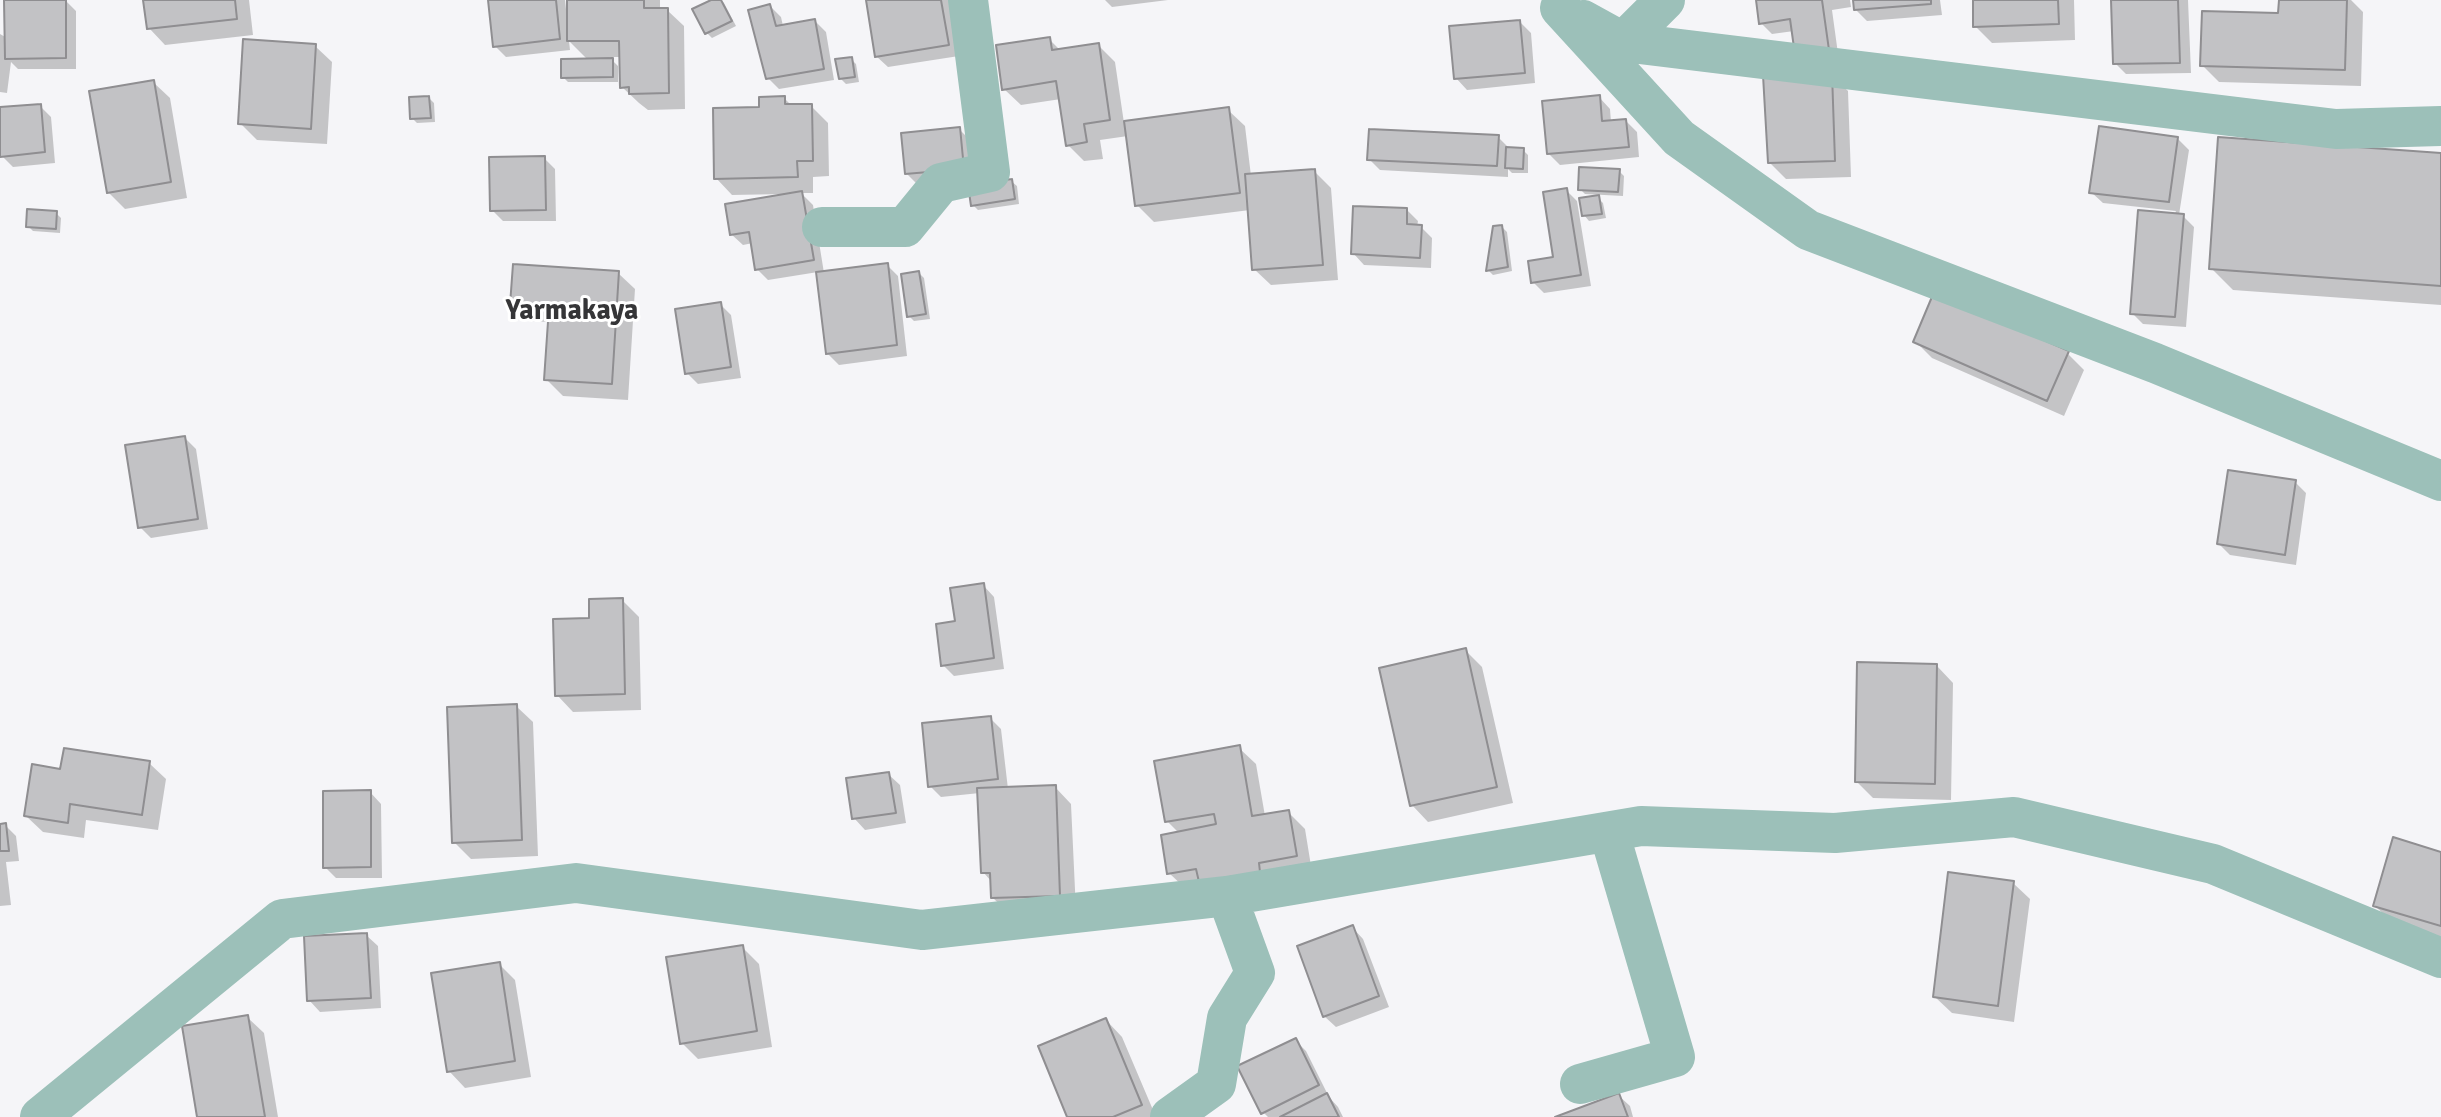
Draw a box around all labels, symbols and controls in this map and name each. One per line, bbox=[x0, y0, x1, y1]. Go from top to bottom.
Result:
district label: Yarmakaya bbox=[506, 295, 638, 329]

